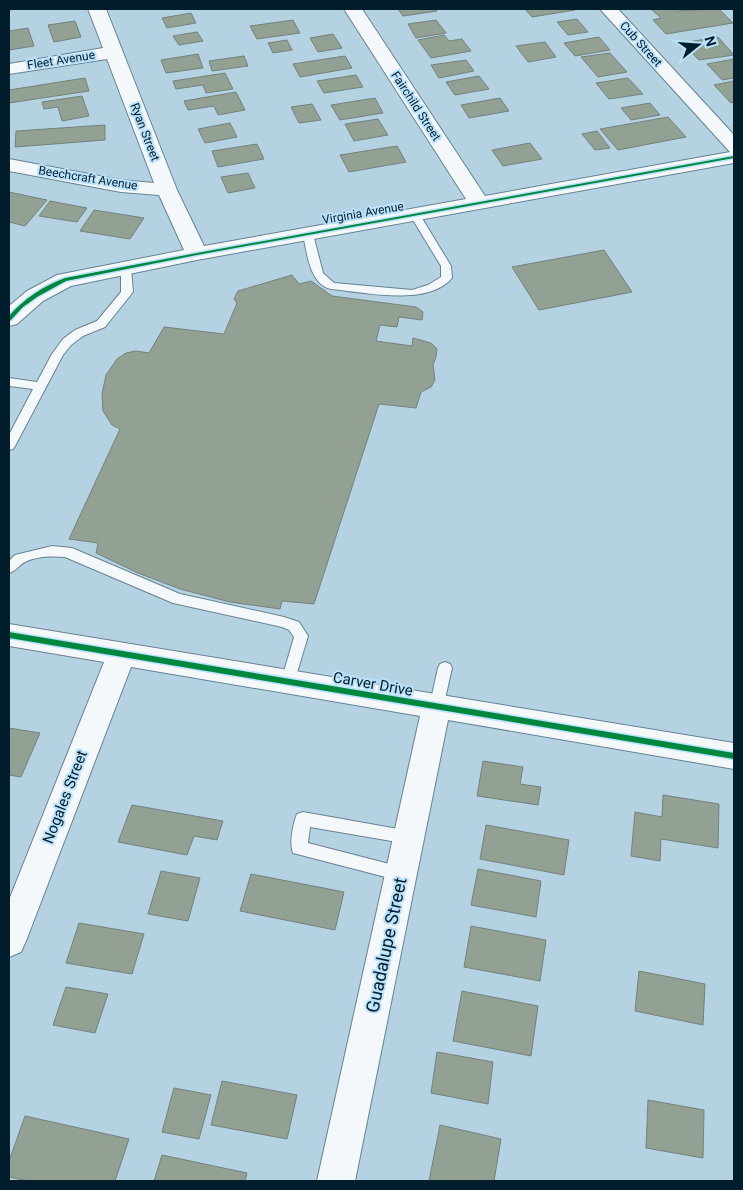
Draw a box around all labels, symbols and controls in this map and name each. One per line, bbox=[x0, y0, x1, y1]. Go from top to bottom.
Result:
street label: Cub Street bbox=[617, 19, 665, 69]
north arrow bbox=[673, 20, 723, 70]
text: N bbox=[701, 34, 720, 48]
street label: Fleet Avenue bbox=[26, 48, 96, 72]
street label: Fairchild Street bbox=[388, 69, 444, 143]
street label: Ryan Street bbox=[128, 101, 162, 163]
street label: Beechcraft Avenue bbox=[37, 163, 139, 193]
street label: Virginia Avenue bbox=[321, 199, 405, 227]
street label: Carver Drive bbox=[332, 668, 414, 700]
street label: Nogales Street bbox=[39, 748, 91, 846]
street label: Guadalupe Street bbox=[361, 875, 411, 1015]

